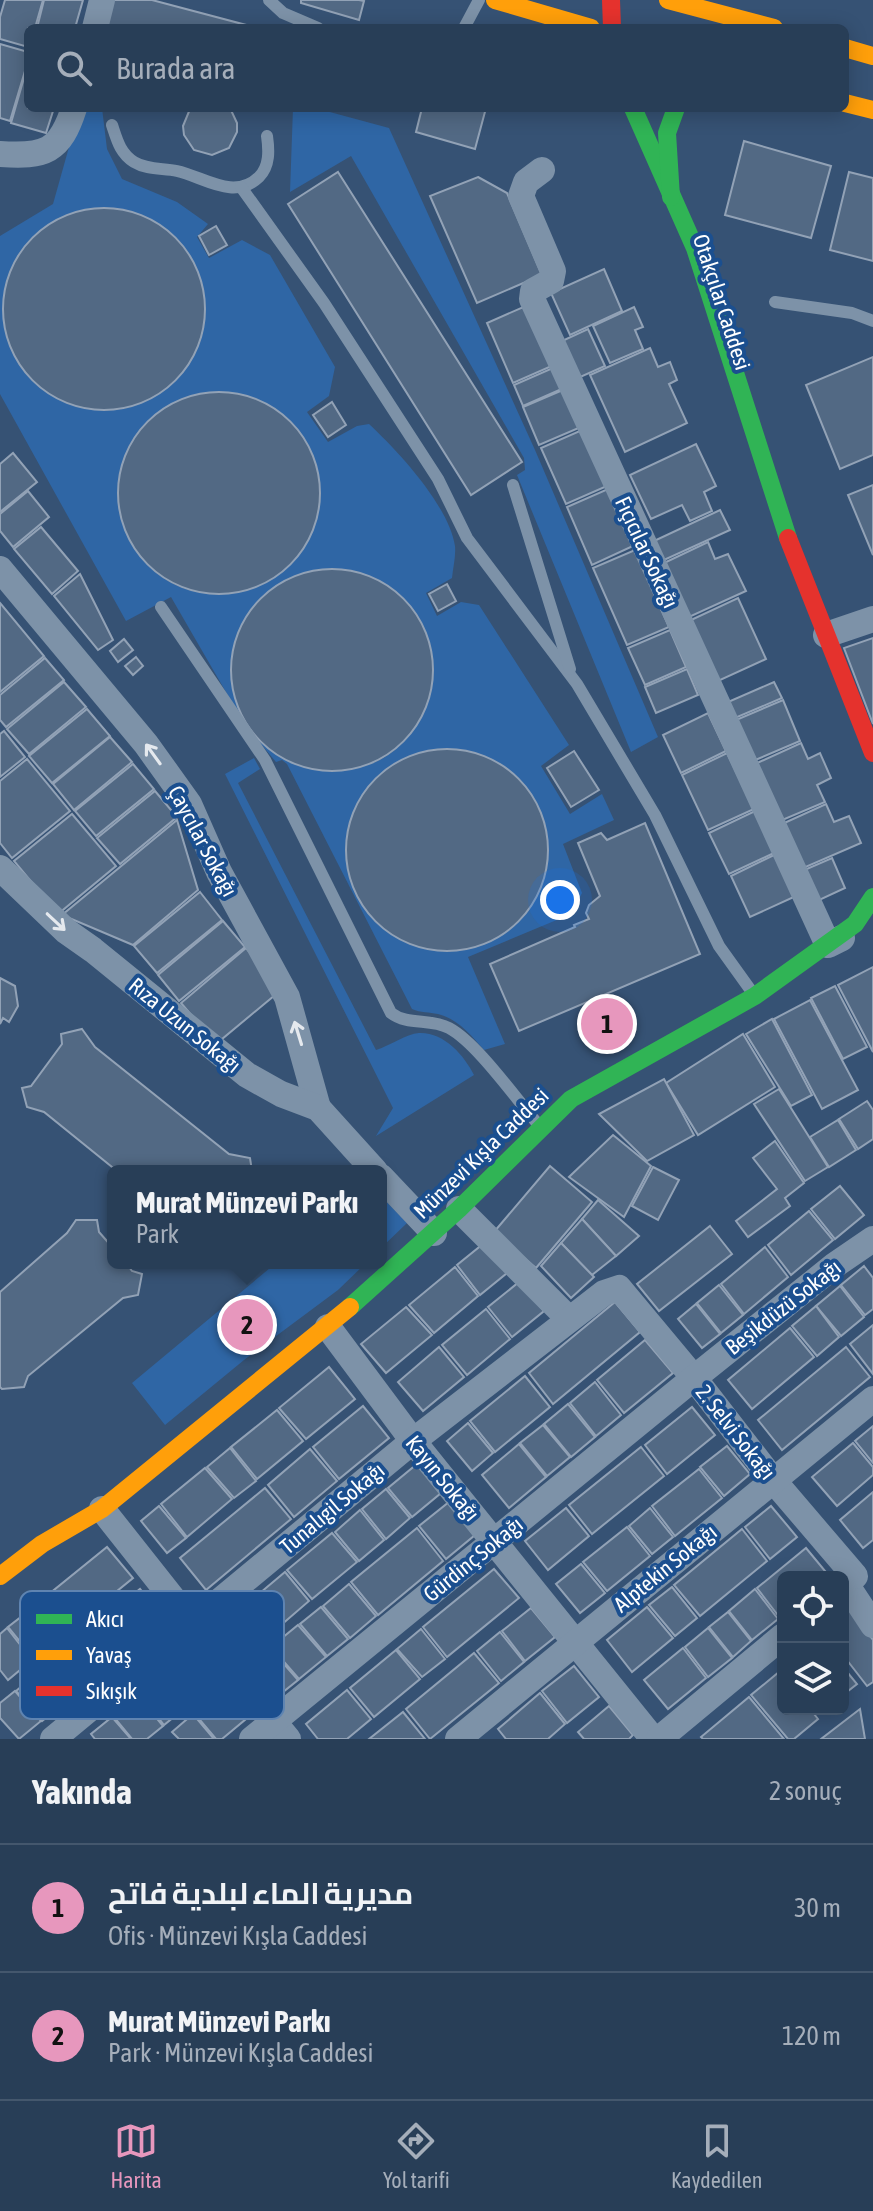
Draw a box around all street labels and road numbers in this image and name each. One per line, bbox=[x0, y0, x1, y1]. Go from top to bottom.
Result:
street label: Otakçılar Caddesi bbox=[688, 231, 756, 373]
street label: Fıçıcılar Sokağı bbox=[610, 492, 684, 612]
street label: Çaycılar Sokağı bbox=[163, 781, 243, 901]
street label: Rıza Uzun Sokağı bbox=[124, 972, 246, 1078]
street label: Münzevi Kışla Caddesi bbox=[408, 1082, 554, 1224]
street label: Beşikdüzü Sokağı bbox=[720, 1254, 846, 1360]
street label: 2. Selvi Sokağı bbox=[691, 1379, 781, 1485]
street label: Kayın Sokağı bbox=[401, 1430, 485, 1526]
street label: Tunalıgil Sokağı bbox=[274, 1457, 390, 1559]
street label: Gürdinç Sokağı bbox=[418, 1511, 528, 1607]
street label: Alptekin Sokağı bbox=[608, 1519, 722, 1617]

